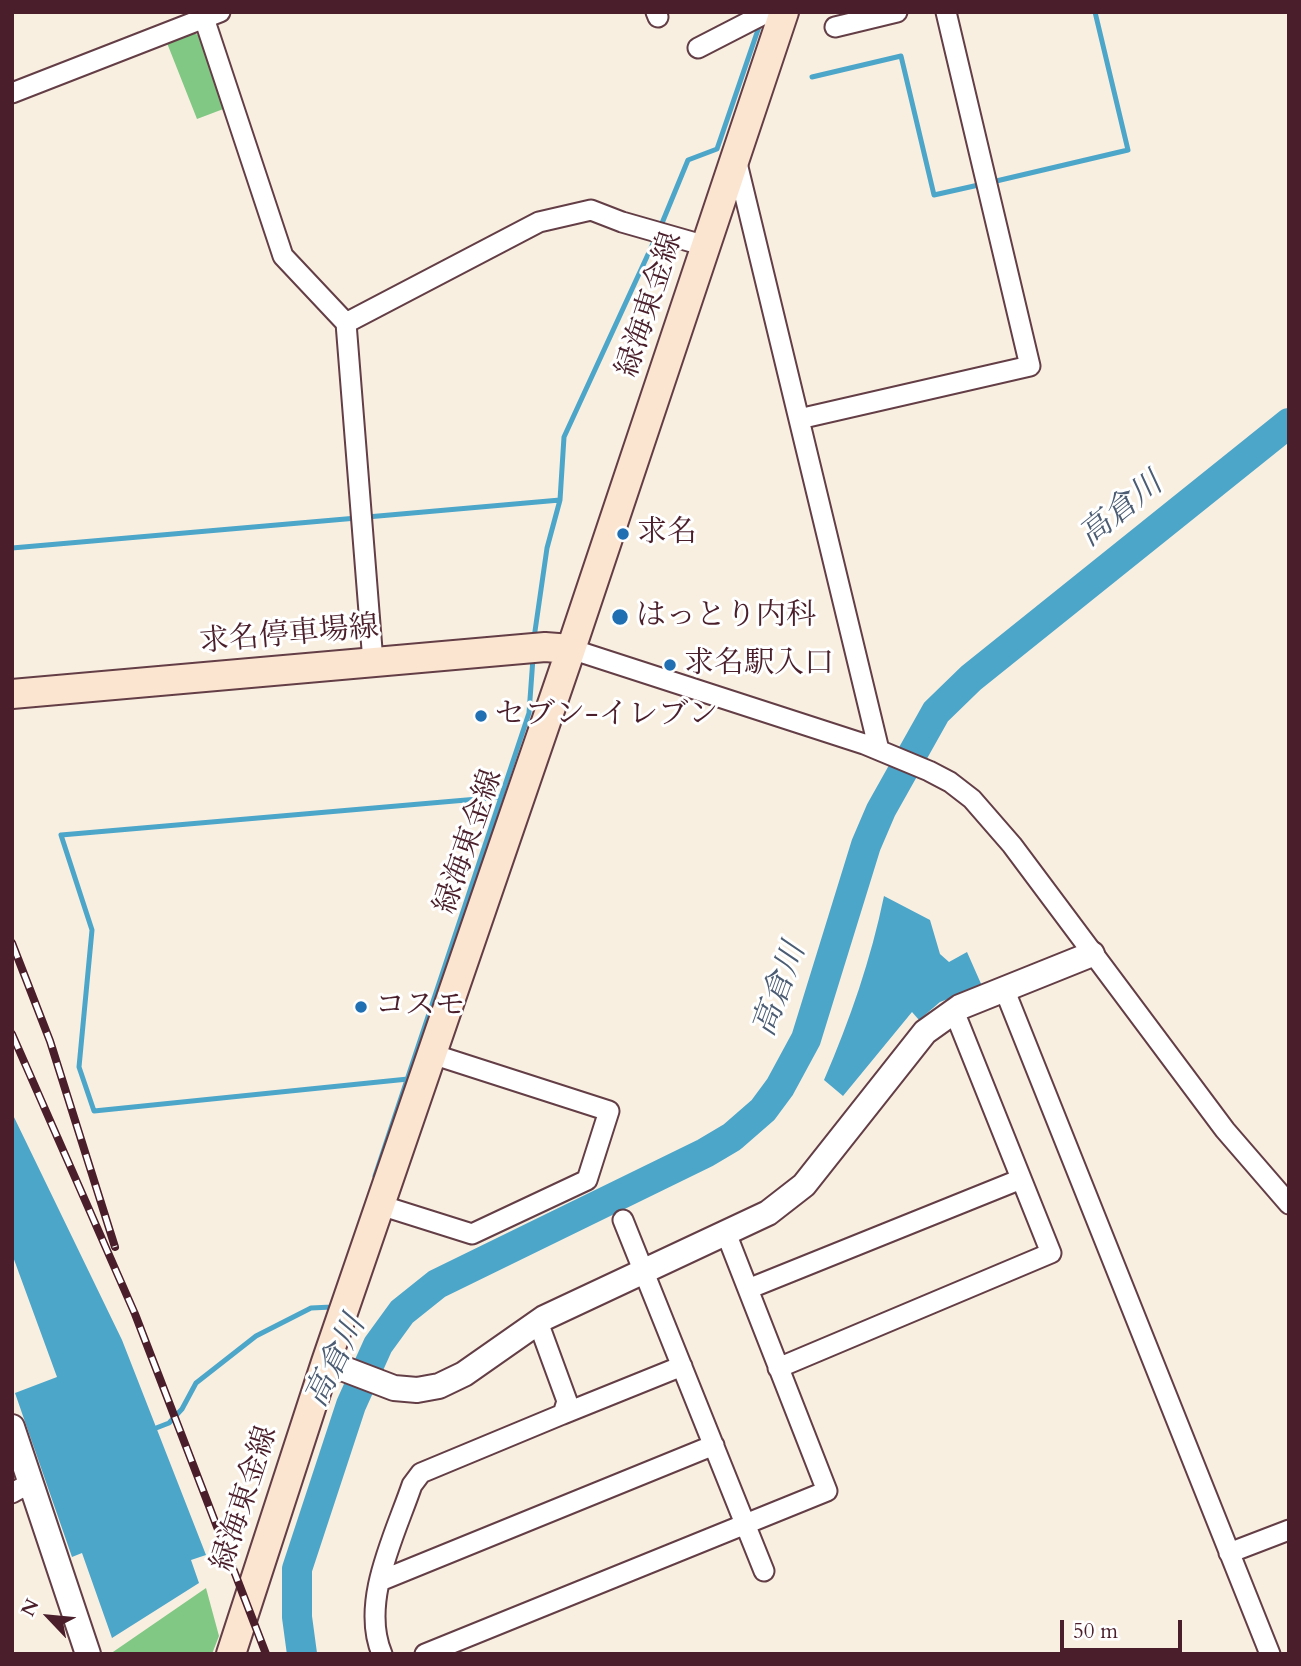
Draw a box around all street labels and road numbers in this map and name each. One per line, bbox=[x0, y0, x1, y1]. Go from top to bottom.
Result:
street label: 緑海東金線 bbox=[611, 228, 691, 382]
street label: 求名停車場線 bbox=[198, 610, 380, 662]
street label: 緑海東金線 bbox=[429, 765, 511, 919]
street label: 緑海東金線 bbox=[206, 1422, 286, 1576]

